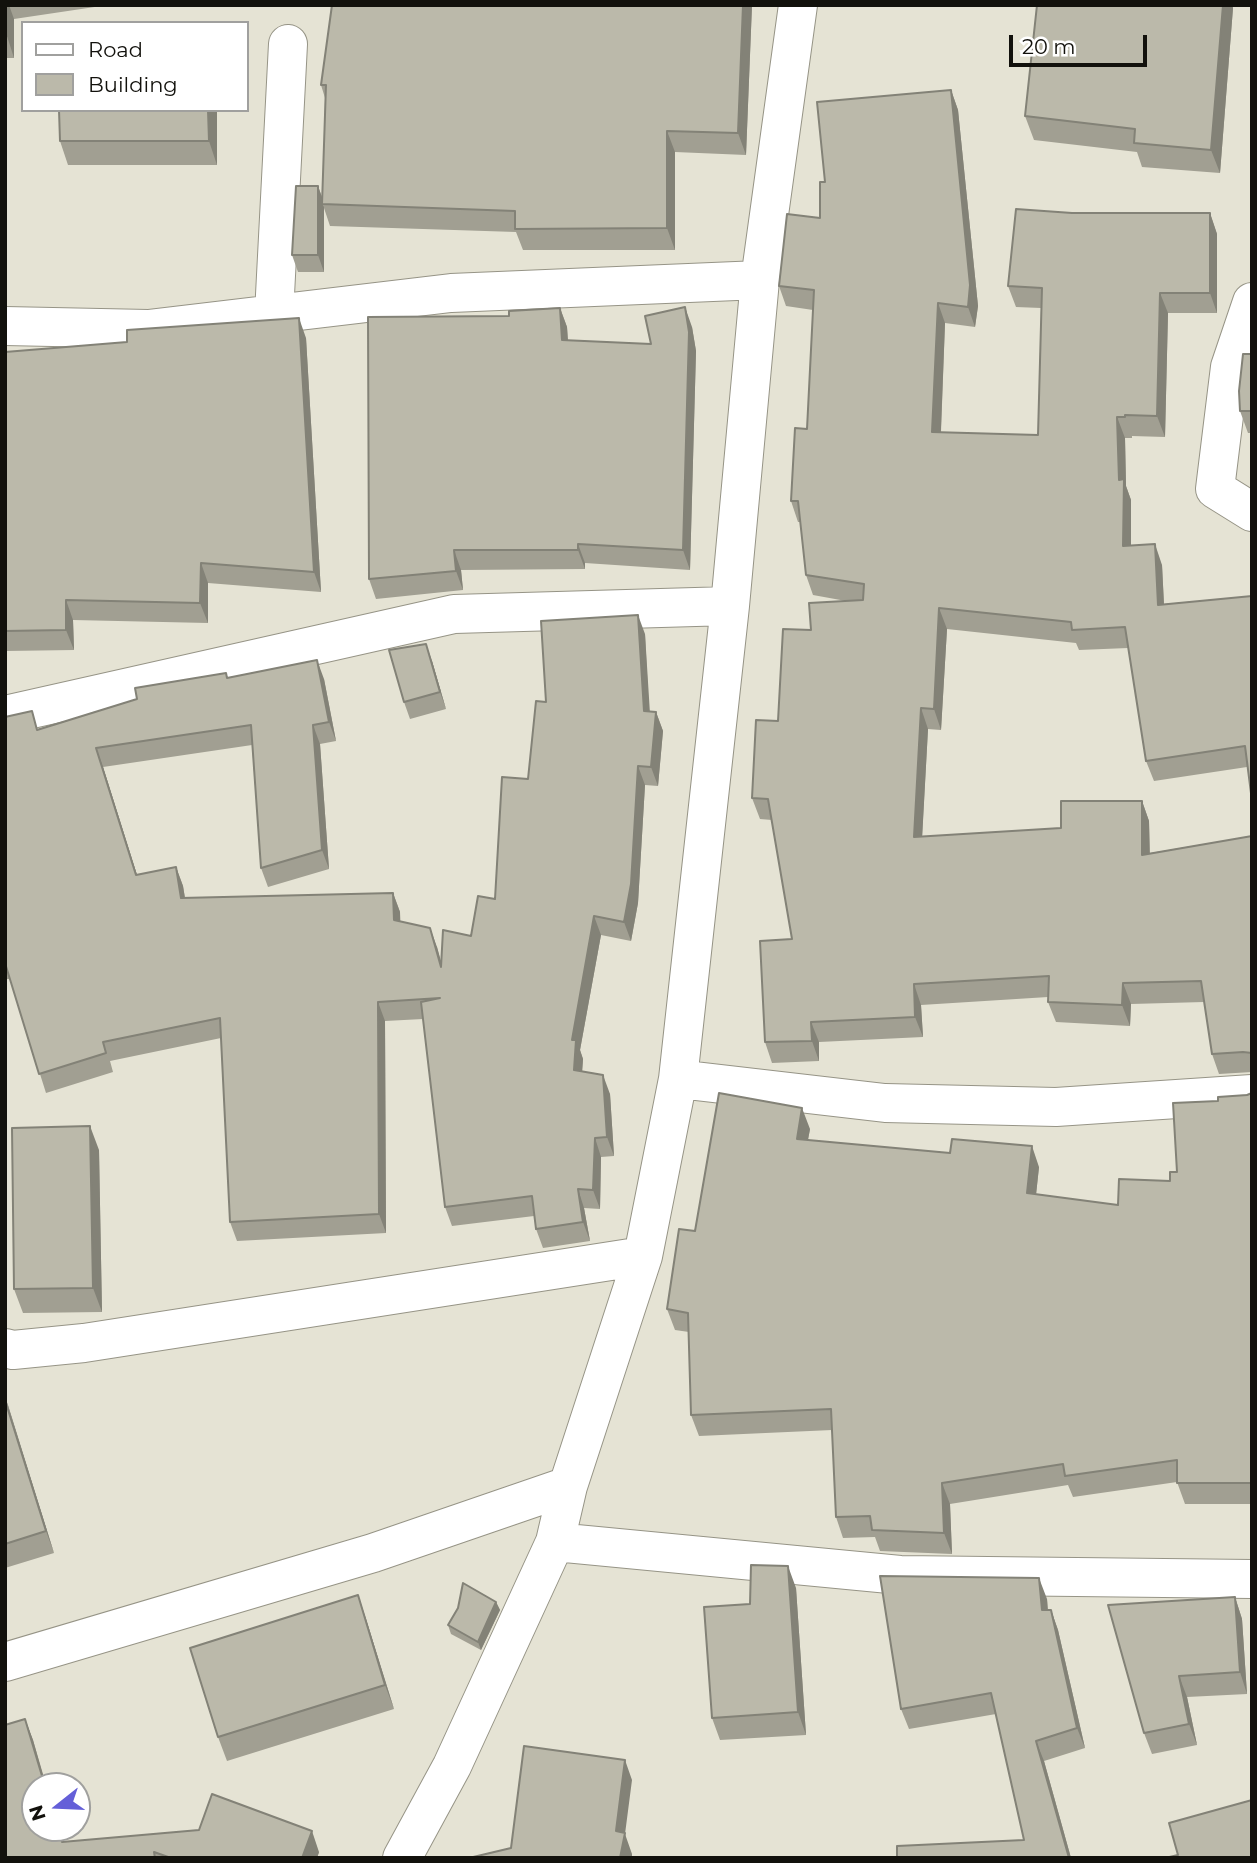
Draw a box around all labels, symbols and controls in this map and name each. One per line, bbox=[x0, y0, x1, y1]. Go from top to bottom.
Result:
legend bbox=[21, 21, 248, 112]
scale bar bbox=[1012, 21, 1150, 65]
text: 20 m bbox=[1022, 34, 1076, 59]
text: Road bbox=[88, 37, 143, 62]
text: Building bbox=[88, 72, 178, 97]
north arrow bbox=[21, 1772, 91, 1842]
text: N bbox=[24, 1802, 51, 1824]

